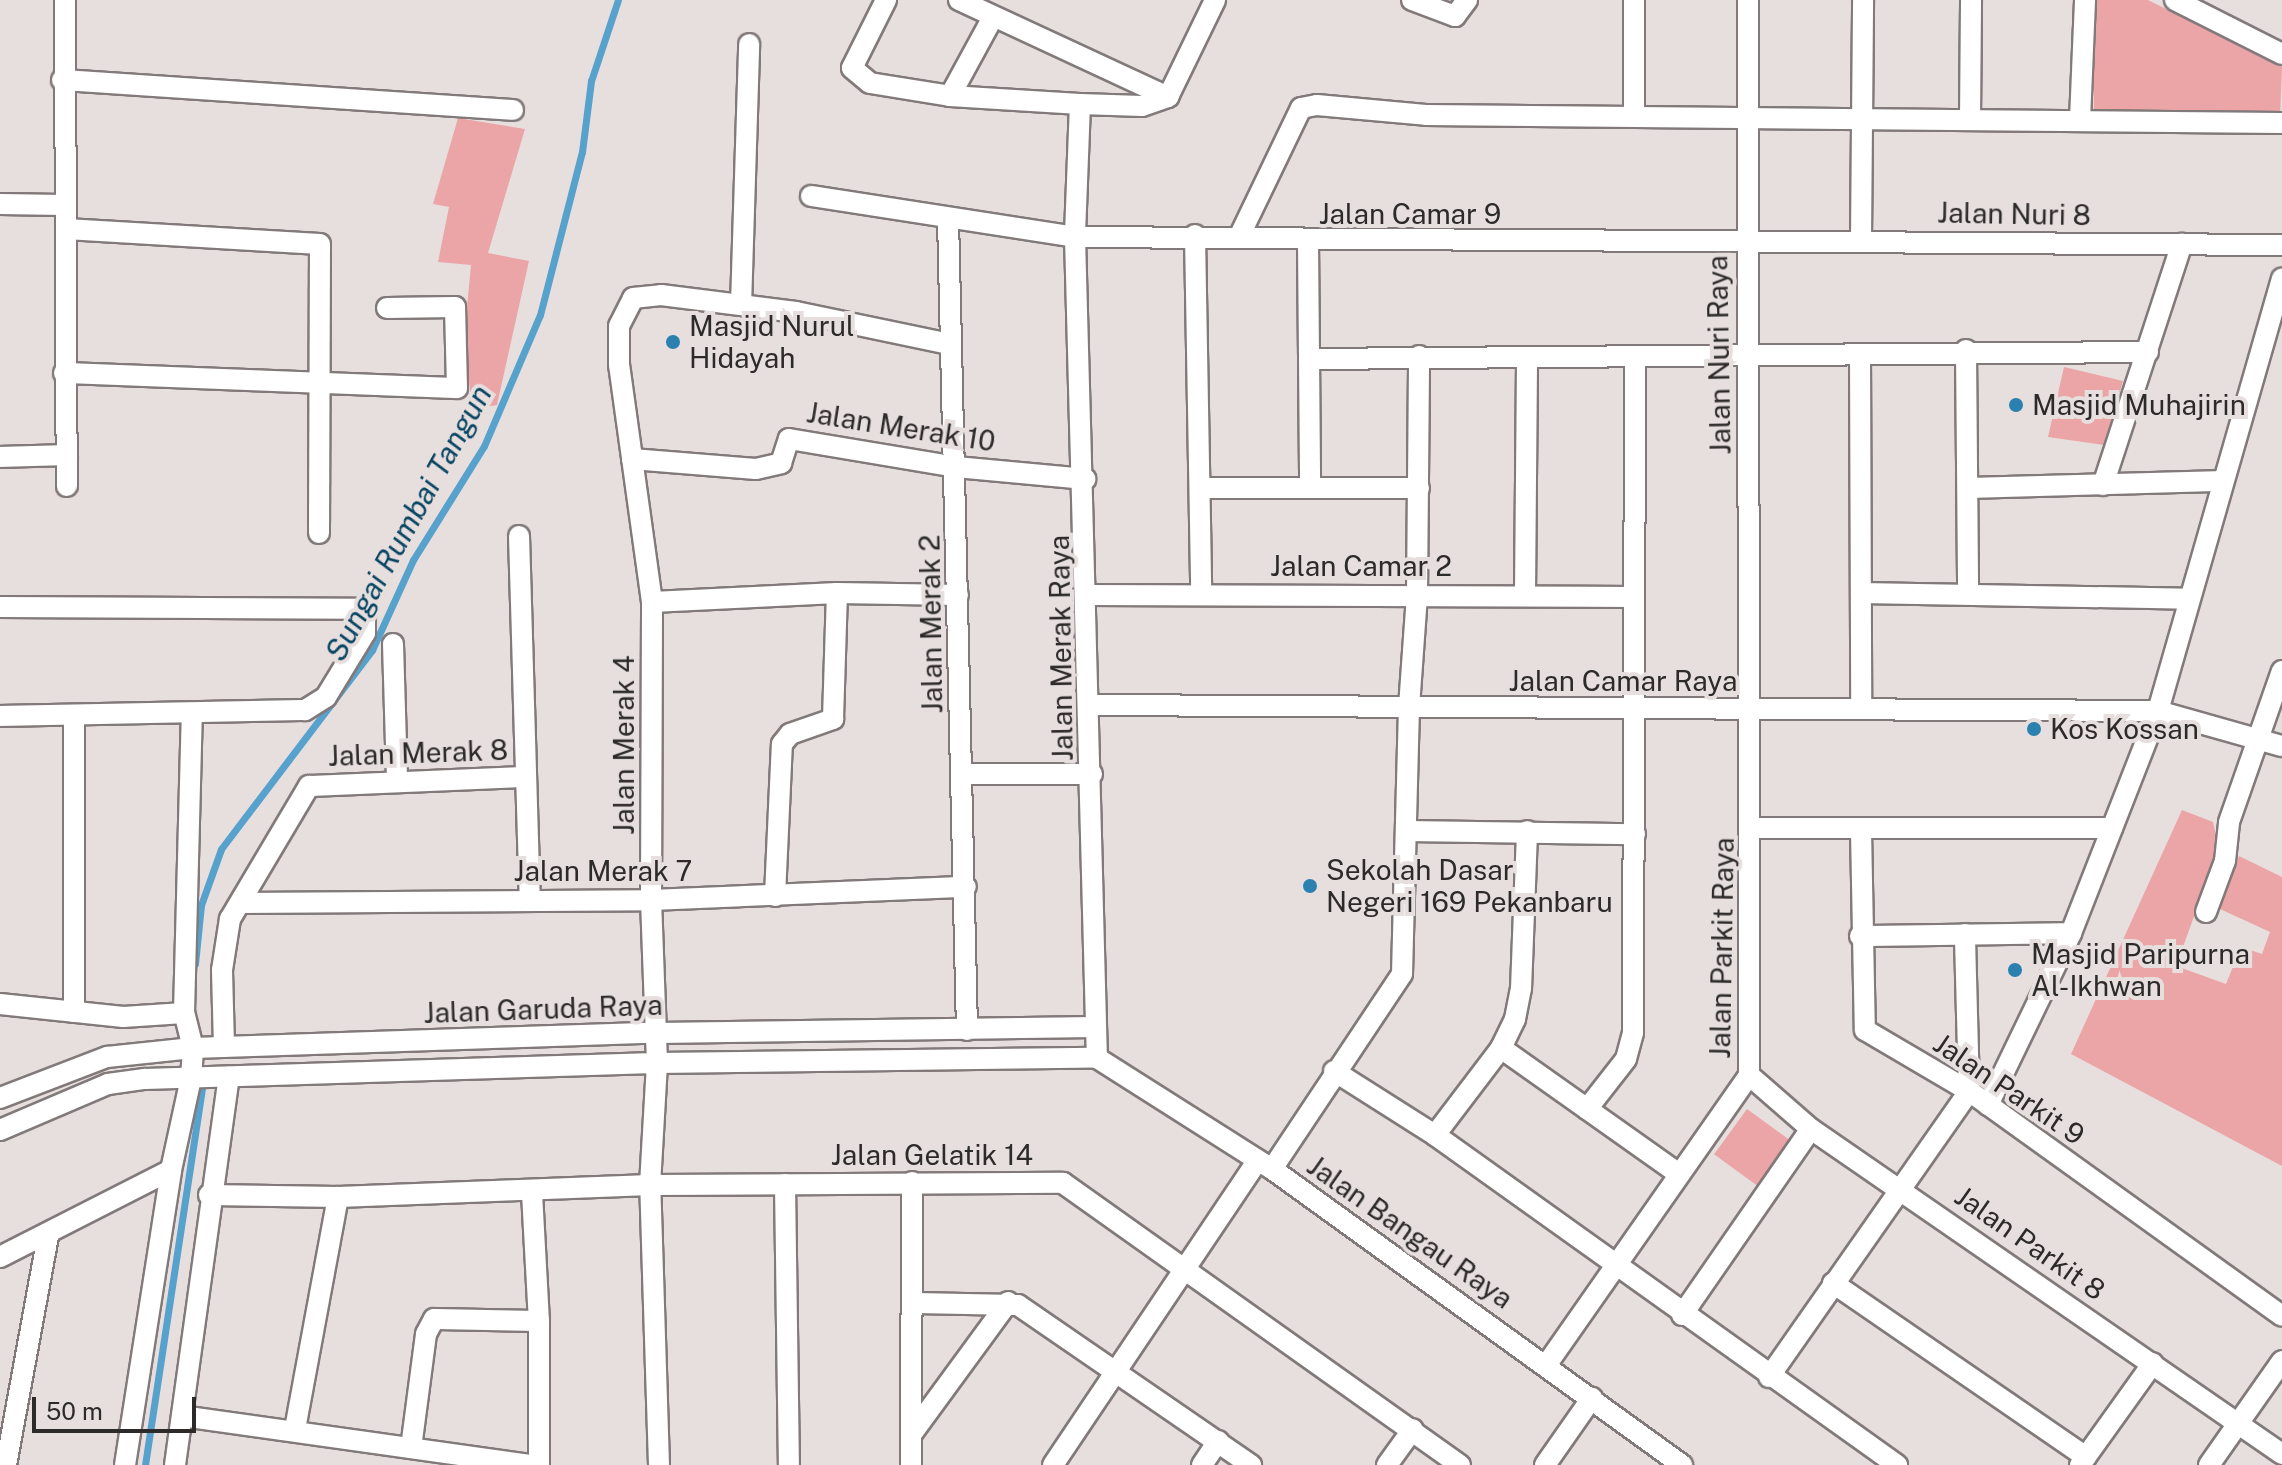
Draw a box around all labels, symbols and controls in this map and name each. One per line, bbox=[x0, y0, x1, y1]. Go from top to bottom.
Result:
street label: Jalan Nuri 8 bbox=[1937, 196, 2091, 232]
street label: Jalan Camar 9 bbox=[1319, 197, 1501, 231]
street label: Jalan Nuri Raya bbox=[1700, 255, 1738, 455]
place label: Masjid Nurul Hidayah bbox=[689, 309, 855, 375]
marker: Masjid Nurul Hidayah bbox=[664, 333, 682, 351]
water label: Sungai Rumbai Tangun bbox=[317, 379, 499, 667]
place label: Masjid Muhajirin bbox=[2032, 388, 2246, 422]
street label: Jalan Merak 10 bbox=[804, 395, 998, 459]
marker: Masjid Muhajirin bbox=[2007, 396, 2025, 414]
street label: Jalan Merak 2 bbox=[913, 534, 949, 714]
street label: Jalan Merak Raya bbox=[1042, 535, 1080, 761]
street label: Jalan Camar 2 bbox=[1270, 549, 1452, 583]
street label: Jalan Merak 4 bbox=[607, 655, 641, 835]
street label: Jalan Camar Raya bbox=[1509, 664, 1737, 698]
place label: Kos Kossan bbox=[2050, 712, 2199, 746]
marker: Kos Kossan bbox=[2025, 720, 2043, 738]
street label: Jalan Merak 8 bbox=[327, 733, 509, 773]
street label: Jalan Parkit Raya bbox=[1703, 837, 1741, 1059]
place label: Sekolah Dasar Negeri 169 Pekanbaru bbox=[1326, 853, 1613, 919]
street label: Jalan Merak 7 bbox=[514, 854, 692, 888]
marker: Sekolah Dasar Negeri 169 Pekanbaru bbox=[1301, 877, 1319, 895]
place label: Masjid Paripurna Al-Ikhwan bbox=[2031, 937, 2250, 1003]
marker: Masjid Paripurna Al-Ikhwan bbox=[2006, 961, 2024, 979]
street label: Jalan Garuda Raya bbox=[423, 988, 663, 1030]
street label: Jalan Parkit 9 bbox=[1927, 1026, 2091, 1152]
street label: Jalan Gelatik 14 bbox=[831, 1138, 1033, 1172]
street label: Jalan Bangau Raya bbox=[1301, 1149, 1519, 1315]
street label: Jalan Parkit 8 bbox=[1948, 1179, 2112, 1307]
scale bar bbox=[36, 1381, 200, 1431]
text: 50 m bbox=[46, 1397, 103, 1425]

